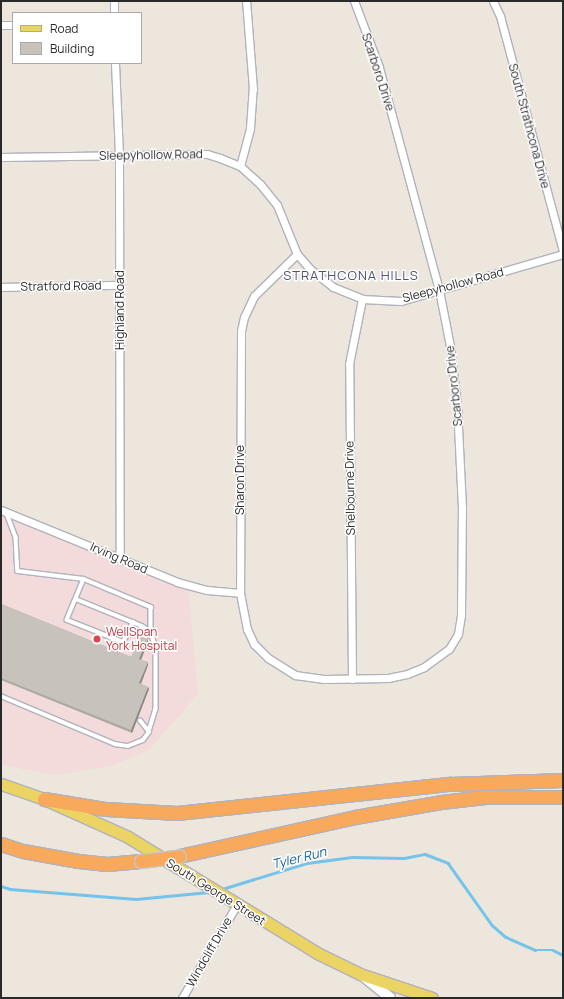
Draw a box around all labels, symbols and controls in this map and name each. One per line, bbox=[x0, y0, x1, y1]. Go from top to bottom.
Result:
legend bbox=[12, 12, 142, 64]
text: Road bbox=[50, 20, 78, 37]
street label: Scarboro Drive bbox=[359, 31, 397, 113]
text: Building bbox=[50, 40, 94, 57]
street label: South Strathcona Drive bbox=[505, 62, 553, 190]
street label: Sleepyhollow Road bbox=[99, 147, 203, 163]
street label: Sleepyhollow Road bbox=[401, 265, 505, 305]
district label: STRATHCONA HILLS bbox=[283, 267, 419, 283]
street label: Highland Road bbox=[113, 270, 127, 350]
street label: Stratford Road bbox=[20, 278, 102, 294]
street label: Scarboro Drive bbox=[443, 345, 465, 427]
street label: Shelbourne Drive bbox=[342, 441, 358, 535]
street label: Sharon Drive bbox=[233, 445, 247, 515]
street label: Irving Road bbox=[88, 539, 150, 577]
place label: WellSpan York Hospital bbox=[106, 625, 177, 653]
marker: WellSpan York Hospital bbox=[91, 633, 103, 645]
water label: Tyler Run bbox=[270, 844, 328, 872]
street label: South George Street bbox=[164, 856, 268, 928]
street label: Windcliff Drive bbox=[183, 914, 235, 990]

